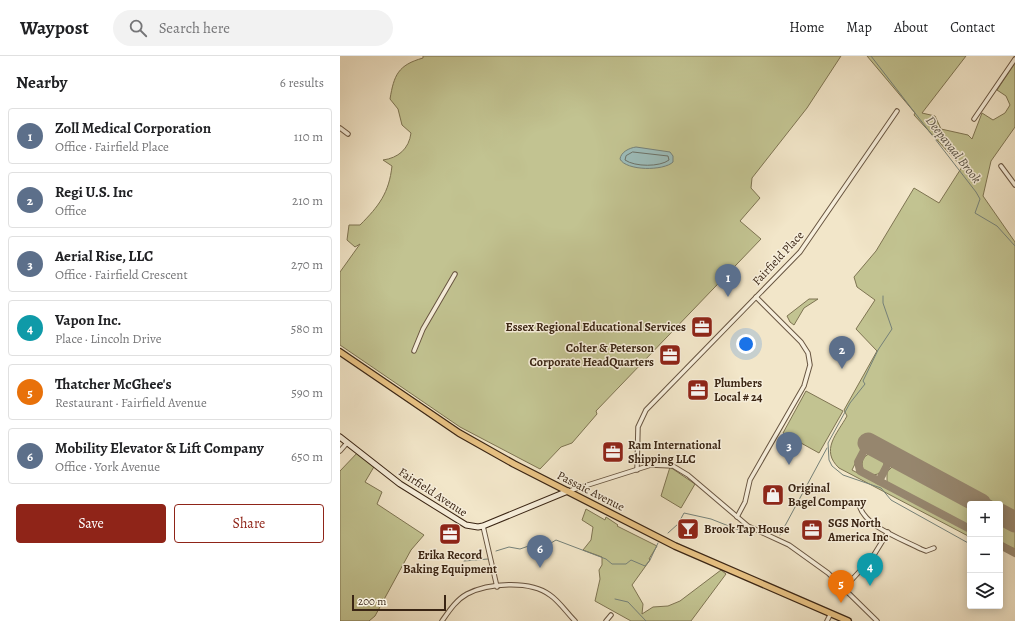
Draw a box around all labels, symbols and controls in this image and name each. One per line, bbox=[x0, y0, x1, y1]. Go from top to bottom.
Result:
search box bbox=[113, 10, 393, 46]
text: Waypost bbox=[20, 15, 89, 41]
icon: search bbox=[127, 17, 149, 39]
text: Search here bbox=[159, 18, 230, 38]
text: Home bbox=[789, 18, 824, 37]
text: Map bbox=[846, 18, 872, 37]
text: About bbox=[894, 18, 928, 37]
text: Contact bbox=[950, 18, 995, 37]
text: Nearby bbox=[16, 71, 67, 94]
text: 6 results bbox=[280, 74, 324, 91]
water label: Deepavaal Brook bbox=[922, 112, 985, 187]
text: Zoll Medical Corporation bbox=[55, 118, 211, 138]
text: 1 bbox=[28, 128, 32, 145]
text: 110 m bbox=[294, 128, 323, 145]
text: Office · Fairfield Place bbox=[55, 138, 169, 155]
text: Regi U.S. Inc bbox=[55, 182, 133, 202]
text: 2 bbox=[27, 192, 33, 209]
text: 210 m bbox=[292, 192, 323, 209]
text: Office bbox=[55, 202, 87, 219]
street label: Fairfield Place bbox=[749, 227, 807, 289]
text: Aerial Rise, LLC bbox=[55, 246, 153, 266]
text: 3 bbox=[27, 256, 33, 273]
text: 270 m bbox=[291, 256, 323, 273]
pin: 1 bbox=[715, 264, 741, 297]
text: Office · Fairfield Crescent bbox=[55, 266, 188, 283]
text: Vapon Inc. bbox=[55, 310, 121, 330]
office icon: Essex Regional Educational Services bbox=[689, 314, 715, 340]
place label: Essex Regional Educational Services bbox=[506, 319, 686, 335]
text: 4 bbox=[27, 320, 33, 337]
text: 580 m bbox=[291, 320, 323, 337]
text: Place · Lincoln Drive bbox=[55, 330, 161, 347]
your location bbox=[736, 334, 756, 354]
pin: 2 bbox=[829, 336, 855, 369]
place label: Colter & Peterson Corporate HeadQuarters bbox=[530, 340, 654, 370]
office icon: Colter & Peterson Corporate HeadQuarters bbox=[657, 342, 683, 368]
text: Thatcher McGhee's bbox=[55, 374, 172, 394]
place label: Plumbers Local # 24 bbox=[714, 375, 763, 405]
office icon: Plumbers Local # 24 bbox=[685, 377, 711, 403]
text: 5 bbox=[27, 384, 33, 401]
text: 590 m bbox=[291, 384, 323, 401]
text: Restaurant · Fairfield Avenue bbox=[55, 394, 207, 411]
pin: 3 bbox=[776, 432, 802, 465]
place label: Ram International Shipping LLC bbox=[628, 437, 722, 467]
text: Mobility Elevator & Lift Company bbox=[55, 438, 264, 458]
office icon: Ram International Shipping LLC bbox=[600, 439, 626, 465]
text: 6 bbox=[27, 448, 33, 465]
text: 650 m bbox=[291, 448, 323, 465]
text: Office · York Avenue bbox=[55, 458, 160, 475]
street label: Fairfield Avenue bbox=[395, 464, 471, 520]
street label: Passaic Avenue bbox=[554, 467, 628, 515]
place label: Original Bagel Company bbox=[788, 480, 866, 510]
shop icon: Original Bagel Company bbox=[760, 482, 786, 508]
map controls bbox=[967, 501, 1003, 609]
button: + bbox=[967, 501, 1003, 537]
button: Save bbox=[16, 504, 166, 543]
button: Share bbox=[174, 504, 324, 543]
place label: SGS North America Inc bbox=[827, 515, 888, 545]
bar icon: Brook Tap House bbox=[675, 516, 701, 542]
office icon: SGS North America Inc bbox=[799, 517, 825, 543]
office icon: Erika Record Baking Equipment bbox=[437, 521, 463, 547]
place label: Brook Tap House bbox=[704, 521, 790, 537]
pin: 6 bbox=[527, 535, 553, 568]
button: − bbox=[967, 537, 1003, 573]
place label: Erika Record Baking Equipment bbox=[403, 547, 497, 577]
pin: 4 bbox=[857, 553, 883, 586]
pin: 5 bbox=[828, 570, 854, 603]
button: layers bbox=[967, 573, 1003, 609]
scale bar bbox=[352, 593, 446, 612]
text: 200 m bbox=[358, 594, 386, 609]

